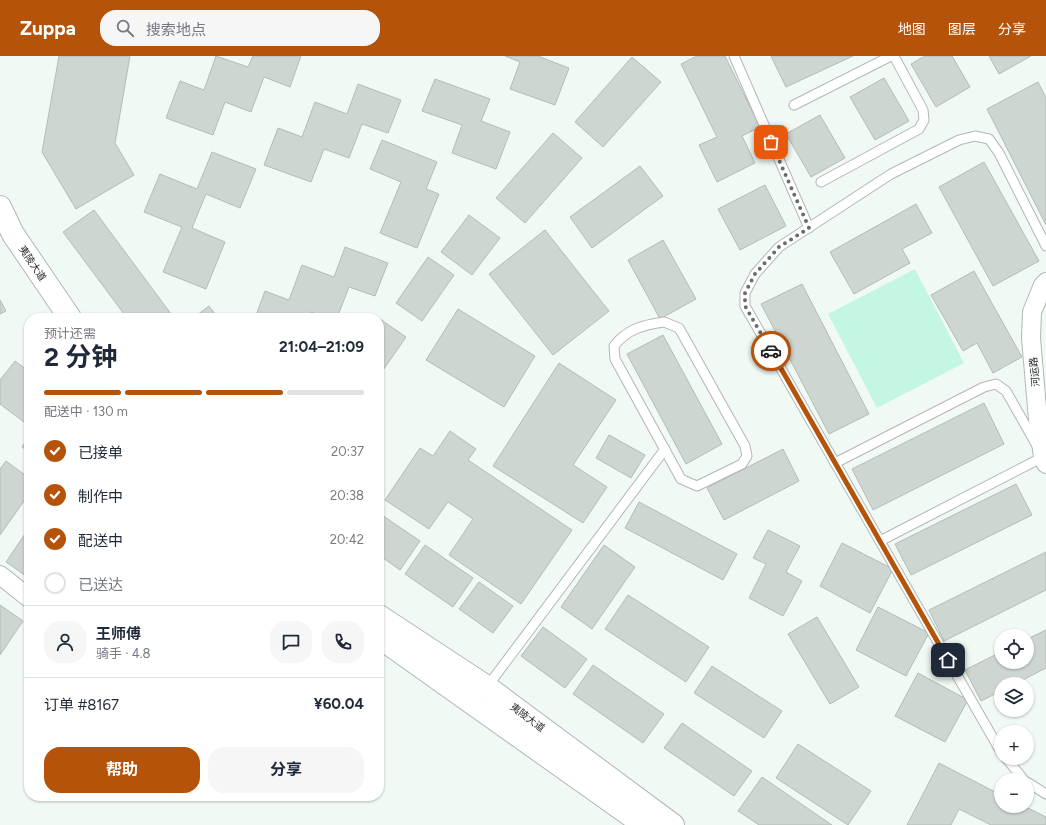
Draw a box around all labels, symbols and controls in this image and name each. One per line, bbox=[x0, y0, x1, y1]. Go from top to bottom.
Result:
search box bbox=[100, 10, 380, 46]
text: Zuppa bbox=[20, 17, 76, 40]
icon: search bbox=[114, 17, 136, 39]
text: 搜索地点 bbox=[146, 21, 206, 39]
text: 地图 bbox=[898, 21, 926, 38]
text: 图层 bbox=[948, 21, 976, 38]
text: 分享 bbox=[998, 21, 1026, 38]
pin bbox=[754, 125, 788, 159]
icon: bag bbox=[760, 131, 782, 153]
street label: 夷陵大道 bbox=[16, 243, 49, 283]
text: 预计还需 bbox=[44, 326, 96, 341]
courier bbox=[751, 331, 791, 371]
text: 21:04–21:09 bbox=[279, 338, 364, 356]
icon: car bbox=[760, 340, 782, 362]
text: 2 分钟 bbox=[44, 341, 117, 373]
street label: 河运路 bbox=[1027, 356, 1042, 387]
text: 配送中 · 130 m bbox=[44, 404, 128, 419]
icon: check bbox=[44, 440, 66, 462]
text: 已接单 bbox=[78, 444, 123, 462]
text: 20:37 bbox=[331, 444, 364, 459]
icon: check bbox=[44, 484, 66, 506]
text: 制作中 bbox=[78, 488, 123, 506]
text: 20:38 bbox=[330, 488, 364, 503]
icon: check bbox=[44, 528, 66, 550]
text: 配送中 bbox=[78, 532, 123, 550]
text: 20:42 bbox=[330, 532, 364, 547]
text: 已送达 bbox=[78, 576, 123, 594]
button: person bbox=[44, 621, 86, 663]
button: chat bbox=[270, 621, 312, 663]
button: phone bbox=[322, 621, 364, 663]
text: 王师傅 bbox=[96, 625, 141, 643]
map controls bbox=[994, 629, 1034, 813]
button: locate bbox=[994, 629, 1034, 669]
pin bbox=[931, 643, 965, 677]
text: 骑手 · 4.8 bbox=[96, 646, 150, 661]
icon: home bbox=[937, 649, 959, 671]
button: layers bbox=[994, 677, 1034, 717]
text: ¥60.04 bbox=[314, 695, 364, 713]
text: 订单 #8167 bbox=[44, 696, 119, 714]
street label: 夷陵大道 bbox=[508, 700, 548, 735]
button: + bbox=[994, 725, 1034, 765]
button: 帮助 bbox=[44, 747, 200, 793]
button: 分享 bbox=[208, 747, 364, 793]
button: − bbox=[994, 773, 1034, 813]

